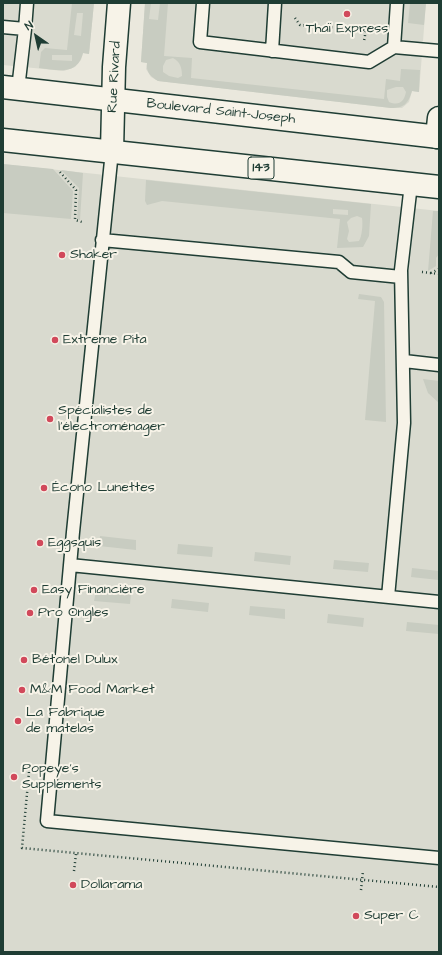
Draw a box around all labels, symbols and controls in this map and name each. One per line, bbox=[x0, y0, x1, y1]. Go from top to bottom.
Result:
marker: Thaï Express bbox=[342, 9, 352, 19]
north arrow bbox=[16, 16, 56, 56]
text: N bbox=[22, 17, 36, 34]
place label: Thaï Express bbox=[306, 21, 388, 37]
street label: Rue Rivard bbox=[105, 41, 125, 113]
street label: Boulevard Saint-Joseph bbox=[146, 96, 296, 128]
road number: 143 bbox=[248, 157, 274, 179]
place label: Shaker bbox=[70, 247, 117, 263]
marker: Shaker bbox=[57, 250, 67, 260]
place label: Extreme Pita bbox=[63, 332, 147, 348]
marker: Extreme Pita bbox=[50, 335, 60, 345]
place label: Spécialistes de l'électroménager bbox=[58, 403, 165, 436]
marker: Spécialistes de l'électroménager bbox=[45, 414, 55, 424]
place label: Écono Lunettes bbox=[52, 480, 155, 496]
marker: Écono Lunettes bbox=[39, 483, 49, 493]
place label: Eggsquis bbox=[48, 535, 101, 551]
marker: Eggsquis bbox=[35, 538, 45, 548]
place label: Easy Financière bbox=[42, 582, 145, 598]
marker: Easy Financière bbox=[29, 585, 39, 595]
place label: Pro Ongles bbox=[38, 605, 109, 621]
marker: Pro Ongles bbox=[25, 608, 35, 618]
place label: Bétonel Dulux bbox=[32, 652, 118, 668]
marker: Bétonel Dulux bbox=[19, 655, 29, 665]
place label: M&M Food Market bbox=[30, 682, 155, 698]
marker: M&M Food Market bbox=[17, 685, 27, 695]
place label: La Fabrique de matelas bbox=[26, 705, 105, 738]
marker: La Fabrique de matelas bbox=[13, 716, 23, 726]
place label: Popeye's Supplements bbox=[22, 761, 102, 794]
marker: Popeye's Supplements bbox=[9, 772, 19, 782]
place label: Dollarama bbox=[81, 877, 142, 893]
marker: Dollarama bbox=[68, 880, 78, 890]
place label: Super C bbox=[364, 908, 419, 924]
marker: Super C bbox=[351, 911, 361, 921]

